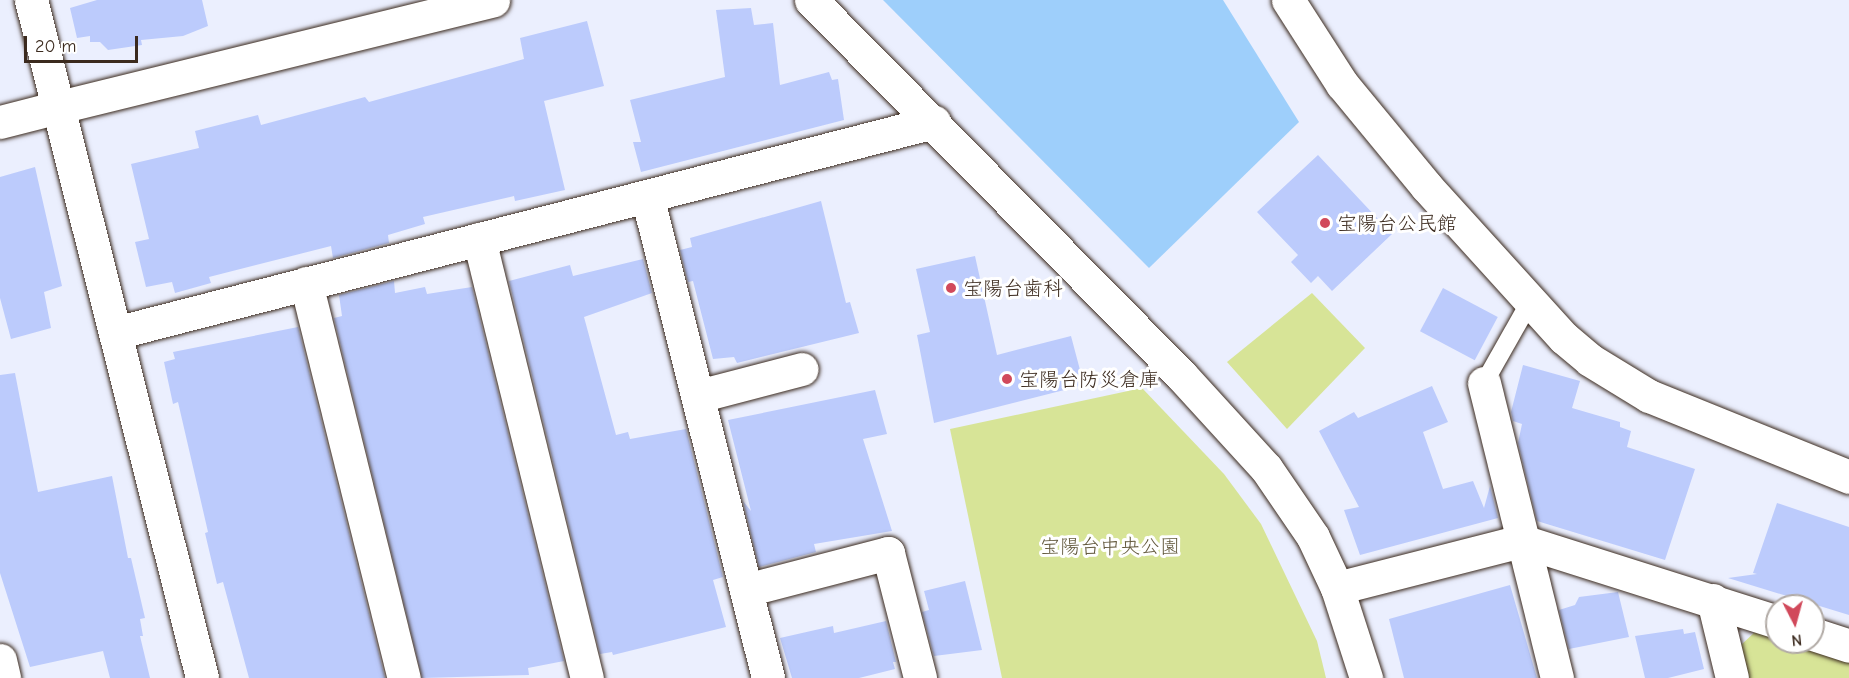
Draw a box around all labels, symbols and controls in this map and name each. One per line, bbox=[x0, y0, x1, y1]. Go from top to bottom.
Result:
scale bar bbox=[27, 24, 141, 62]
text: 20 m bbox=[35, 36, 76, 57]
place label: 宝陽台公民館 bbox=[1337, 211, 1457, 235]
marker: 宝陽台公民館 bbox=[1318, 216, 1332, 230]
place label: 宝陽台歯科 bbox=[963, 276, 1063, 300]
marker: 宝陽台歯科 bbox=[944, 281, 958, 295]
place label: 宝陽台防災倉庫 bbox=[1019, 367, 1159, 391]
marker: 宝陽台防災倉庫 bbox=[1000, 372, 1014, 386]
park label: 宝陽台中央公園 bbox=[1040, 534, 1180, 558]
north arrow bbox=[1765, 594, 1825, 654]
text: N bbox=[1791, 630, 1803, 649]

